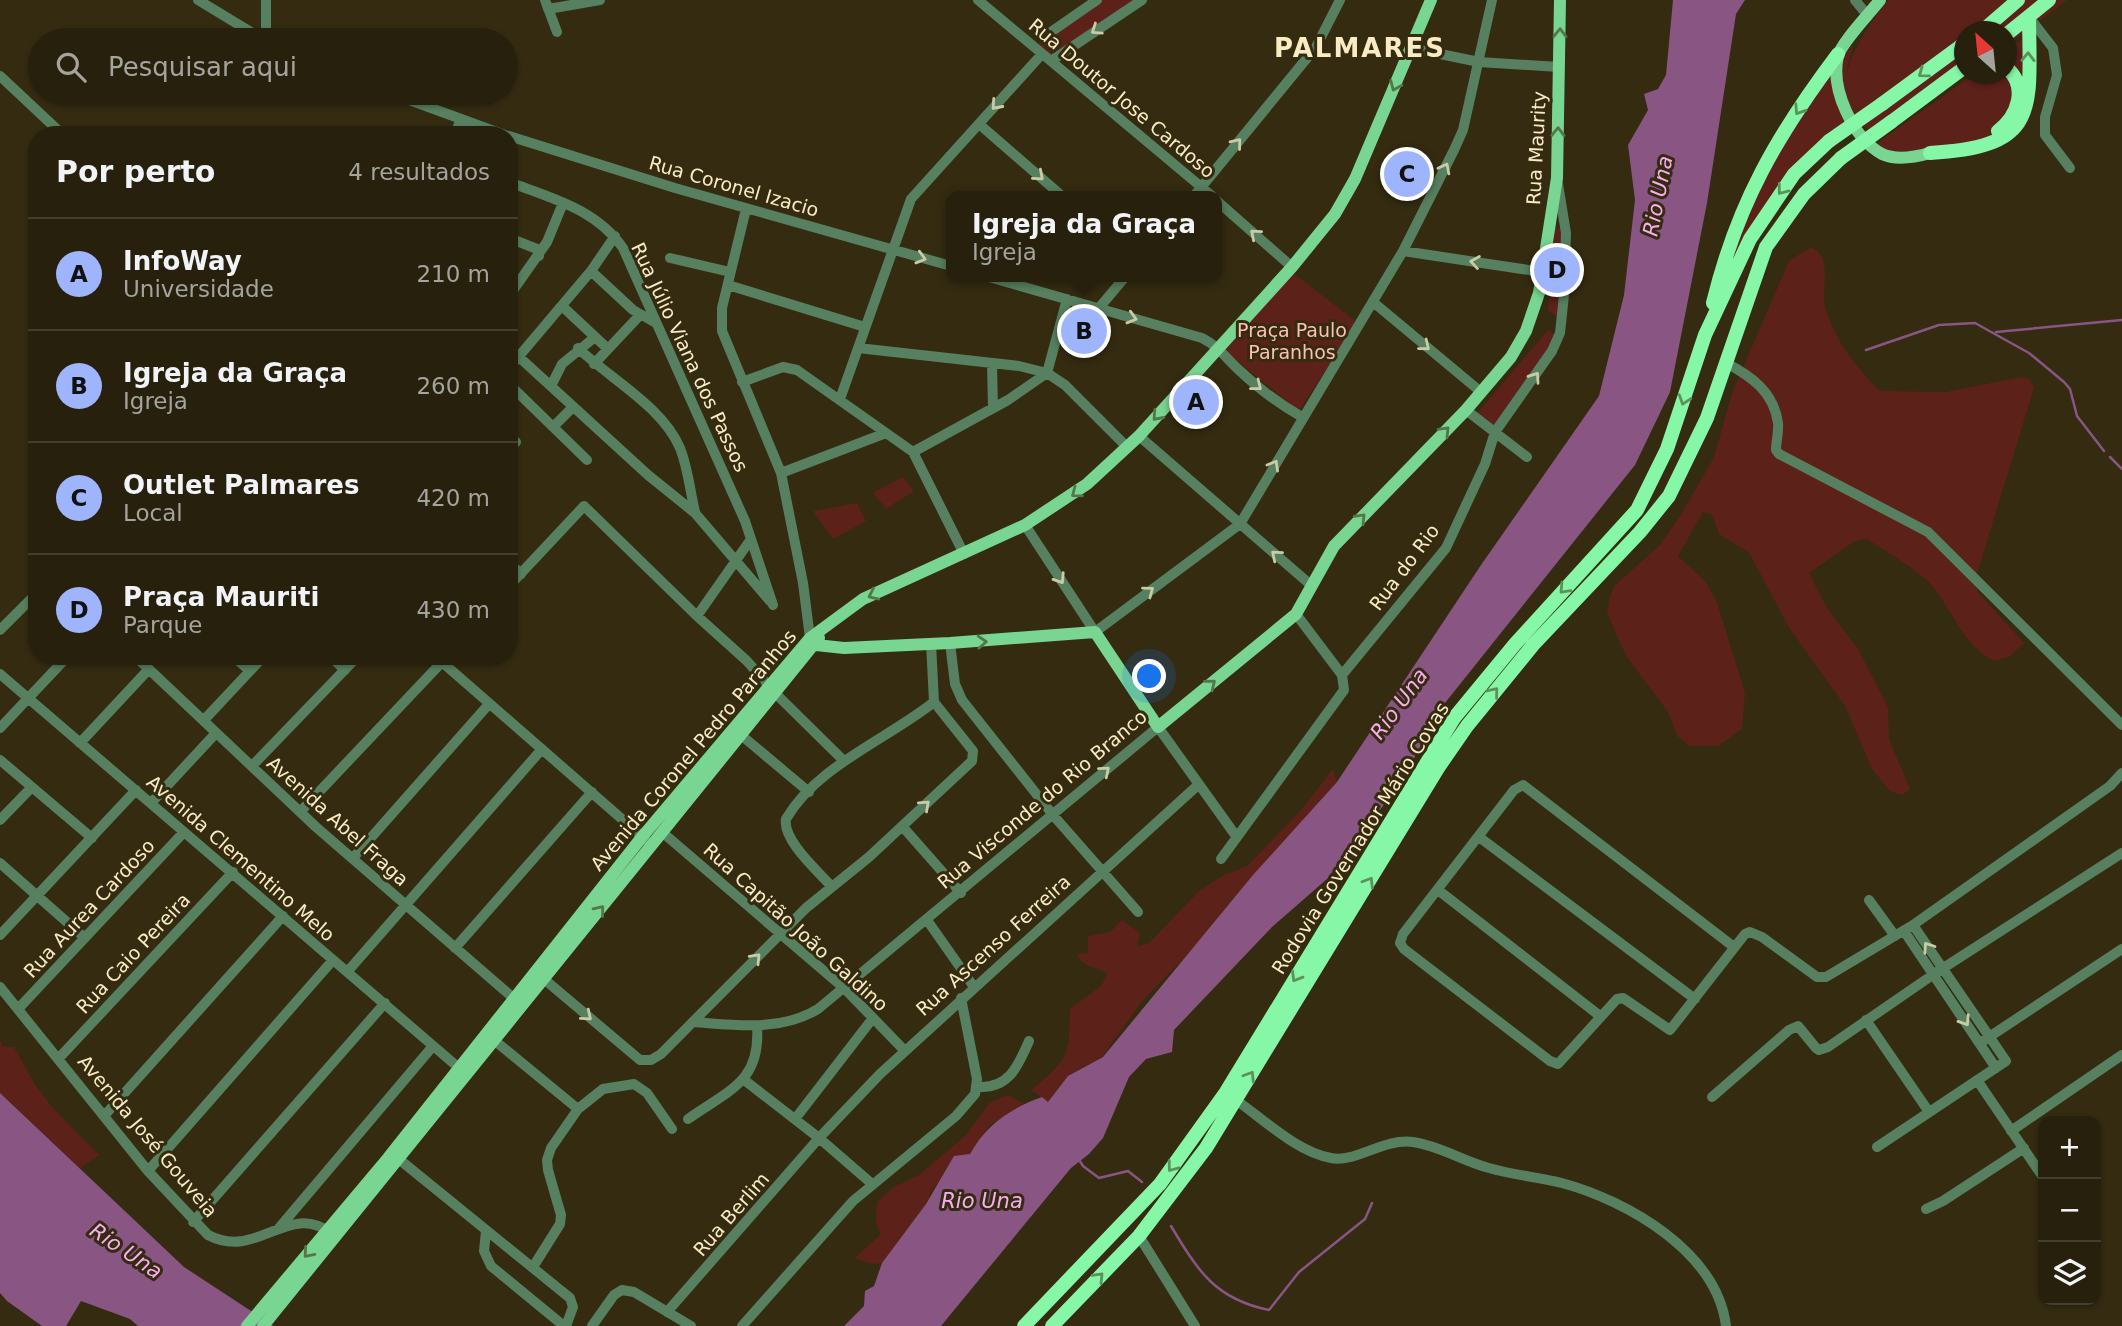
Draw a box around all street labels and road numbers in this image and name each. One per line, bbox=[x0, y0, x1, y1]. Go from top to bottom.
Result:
street label: Rua Doutor Jose Cardoso bbox=[1025, 14, 1219, 182]
street label: Rua Maurity bbox=[1522, 91, 1550, 205]
street label: Rua Coronel Izacio bbox=[647, 151, 821, 221]
street label: Rua Júlio Viana dos Passos bbox=[627, 239, 753, 475]
street label: Rua do Rio bbox=[1365, 520, 1443, 614]
street label: Avenida Coronel Pedro Paranhos bbox=[586, 625, 800, 875]
street label: Rodovia Governador Mário Covas bbox=[1267, 698, 1453, 978]
street label: Rua Visconde do Rio Branco bbox=[933, 705, 1151, 893]
street label: Avenida Abel Fraga bbox=[263, 752, 413, 890]
street label: Avenida Clementino Melo bbox=[143, 770, 339, 946]
street label: Rua Aurea Cardoso bbox=[19, 834, 159, 982]
street label: Rua Capitão João Galdino bbox=[699, 838, 893, 1016]
street label: Rua Ascenso Ferreira bbox=[911, 870, 1075, 1020]
street label: Rua Caio Pereira bbox=[72, 888, 194, 1018]
street label: Avenida José Gouveia bbox=[74, 1050, 222, 1222]
street label: Rua Berlim bbox=[689, 1168, 773, 1260]

